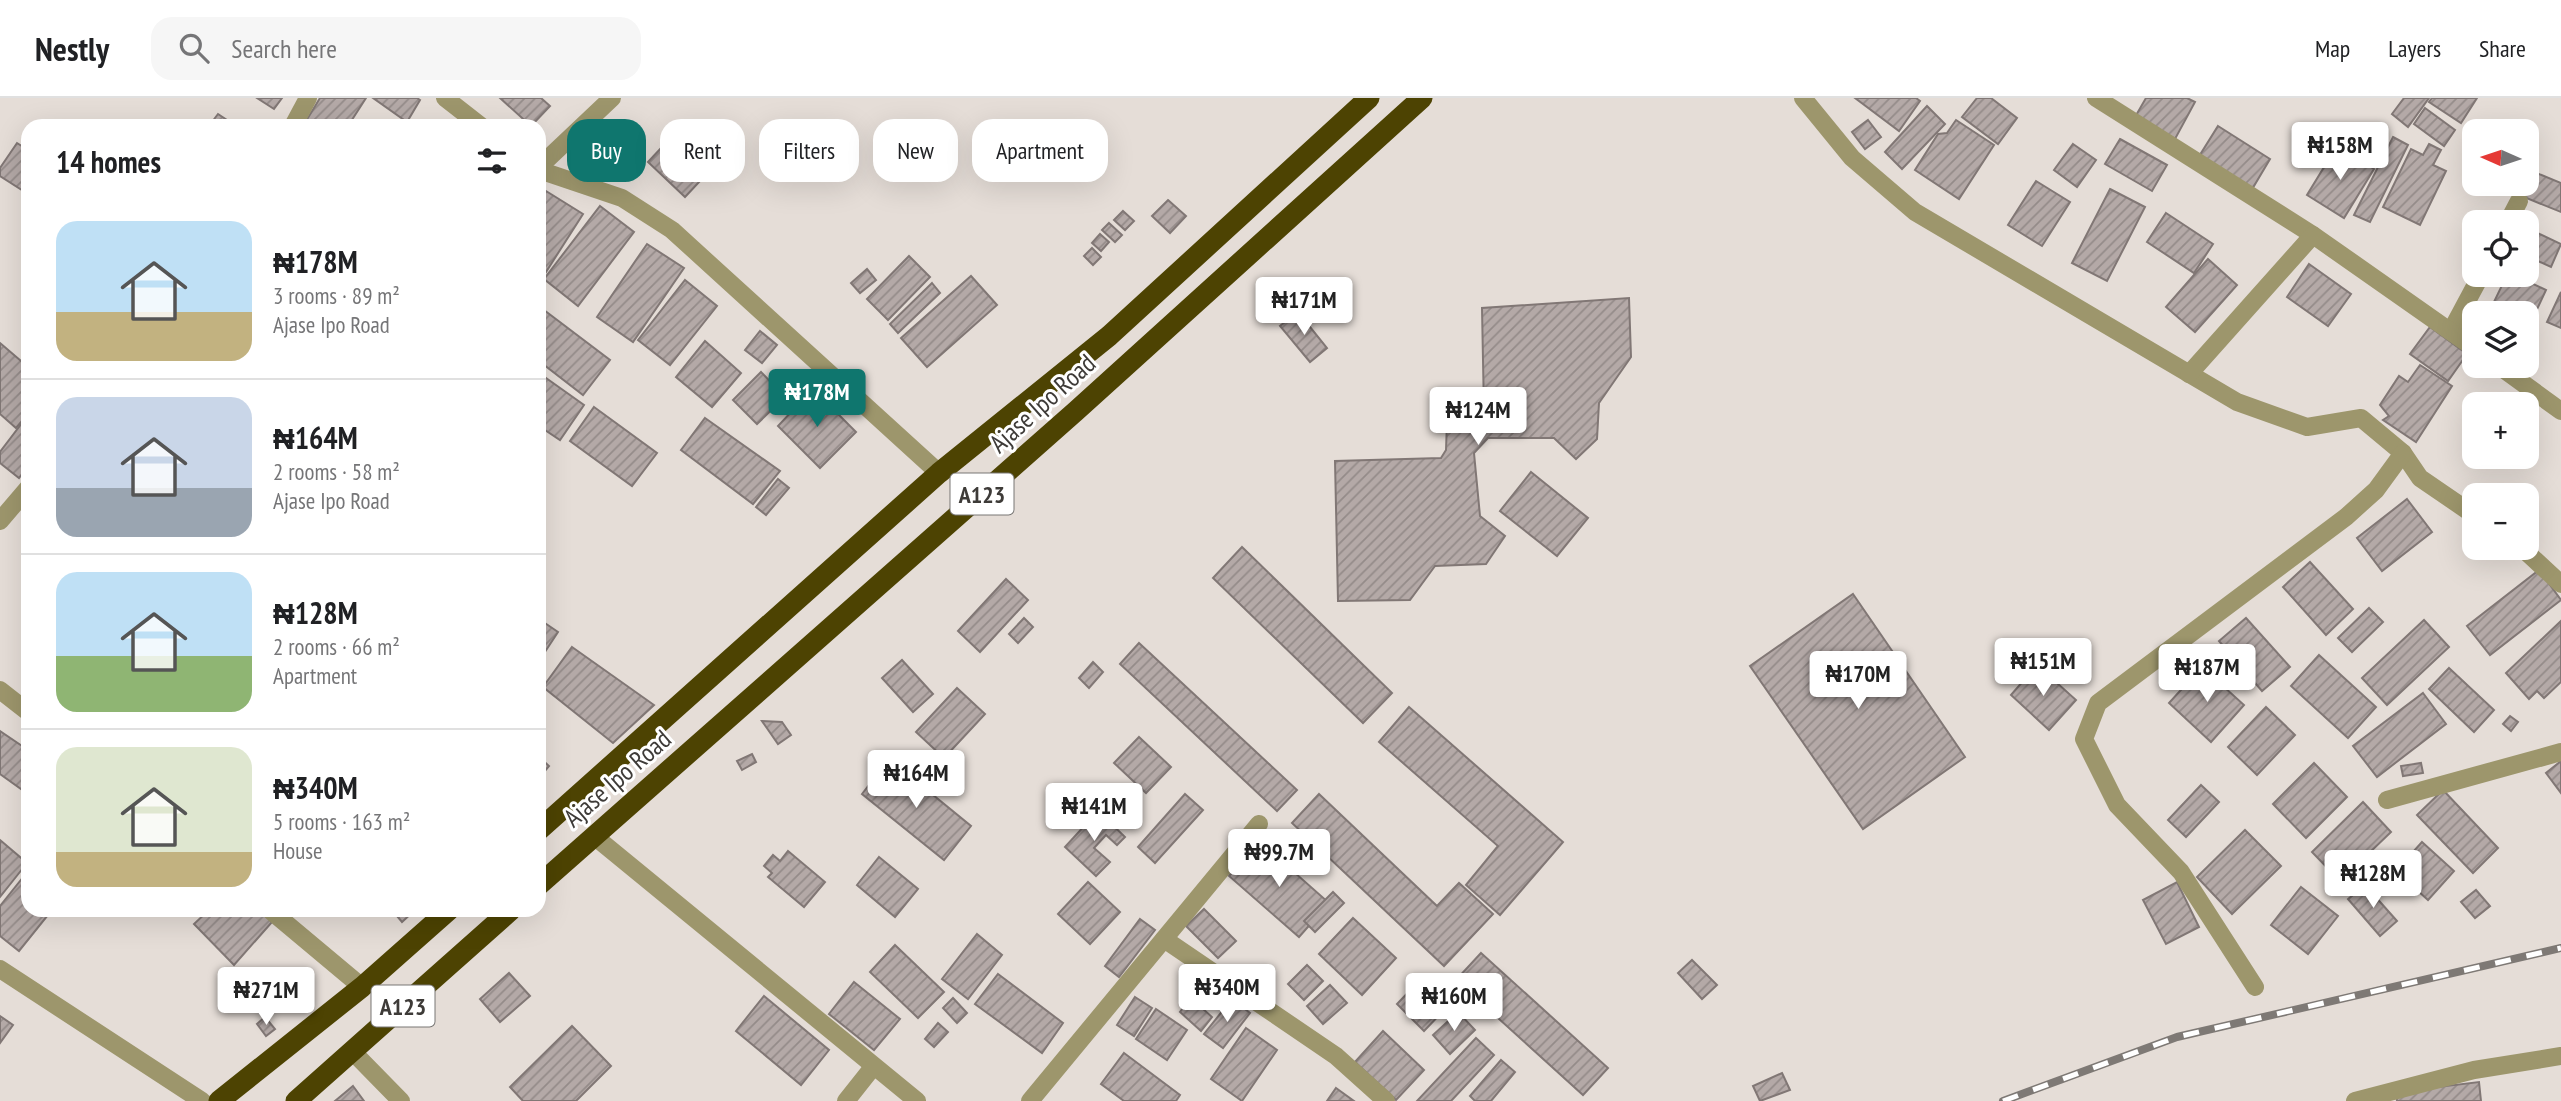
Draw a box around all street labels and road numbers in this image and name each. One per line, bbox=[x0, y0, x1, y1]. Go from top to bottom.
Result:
street label: Ajase Ipo Road bbox=[982, 347, 1102, 459]
road number: A123 bbox=[950, 474, 1014, 514]
street label: Ajase Ipo Road bbox=[556, 722, 678, 834]
road number: A123 bbox=[372, 986, 434, 1026]

